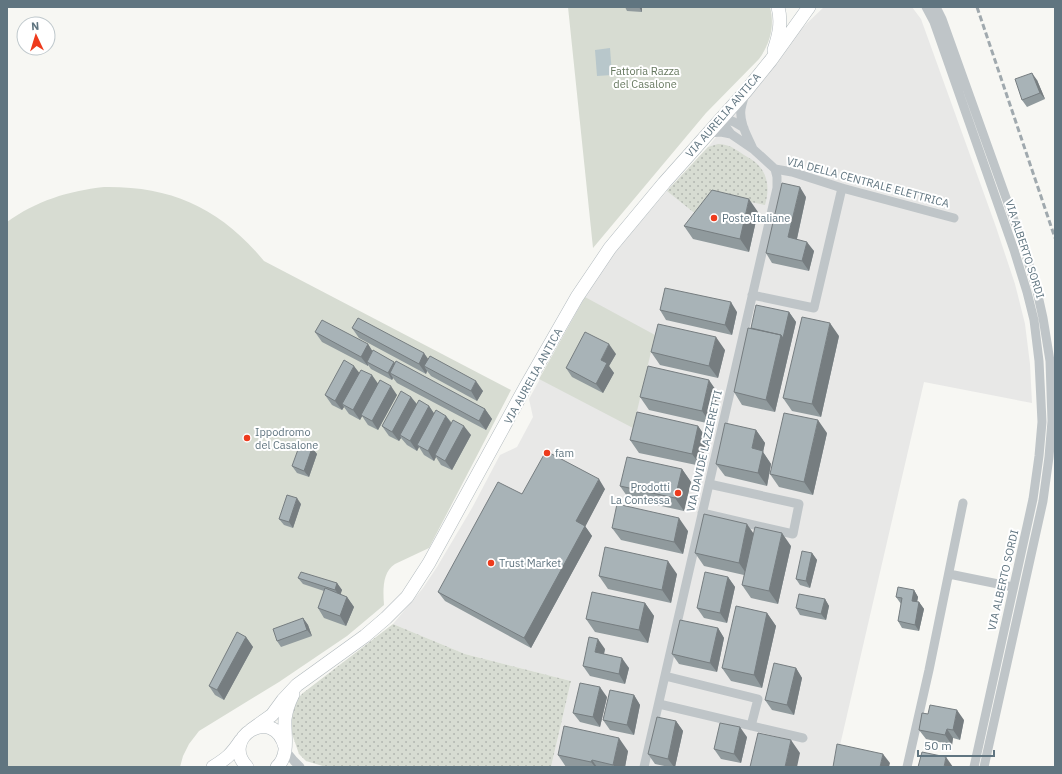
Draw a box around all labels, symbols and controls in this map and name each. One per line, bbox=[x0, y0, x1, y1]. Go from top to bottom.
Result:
north arrow bbox=[16, 16, 56, 56]
text: N bbox=[31, 19, 40, 33]
park label: Fattoria Razza del Casalone bbox=[610, 64, 680, 91]
street label: VIA AURELIA ANTICA bbox=[682, 70, 764, 160]
street label: VIA DELLA CENTRALE ELETTRICA bbox=[785, 154, 951, 210]
street label: VIA ALBERTO SORDI bbox=[1002, 198, 1048, 300]
place label: Poste Italiane bbox=[722, 211, 790, 225]
marker: Poste Italiane bbox=[709, 213, 719, 223]
street label: VIA AURELIA ANTICA bbox=[501, 326, 565, 426]
street label: VIA DAVIDE LAZZERETTI bbox=[683, 389, 725, 513]
place label: Ippodromo del Casalone bbox=[255, 425, 318, 452]
marker: Ippodromo del Casalone bbox=[242, 433, 252, 443]
place label: fam bbox=[555, 446, 574, 460]
marker: fam bbox=[542, 448, 552, 458]
place label: Prodotti La Contessa bbox=[610, 480, 670, 507]
marker: Prodotti La Contessa bbox=[673, 488, 683, 498]
street label: VIA ALBERTO SORDI bbox=[985, 528, 1021, 632]
place label: Trust Market bbox=[499, 556, 561, 570]
marker: Trust Market bbox=[486, 558, 496, 568]
scale bar bbox=[918, 732, 994, 758]
text: 50 m bbox=[924, 738, 952, 753]

